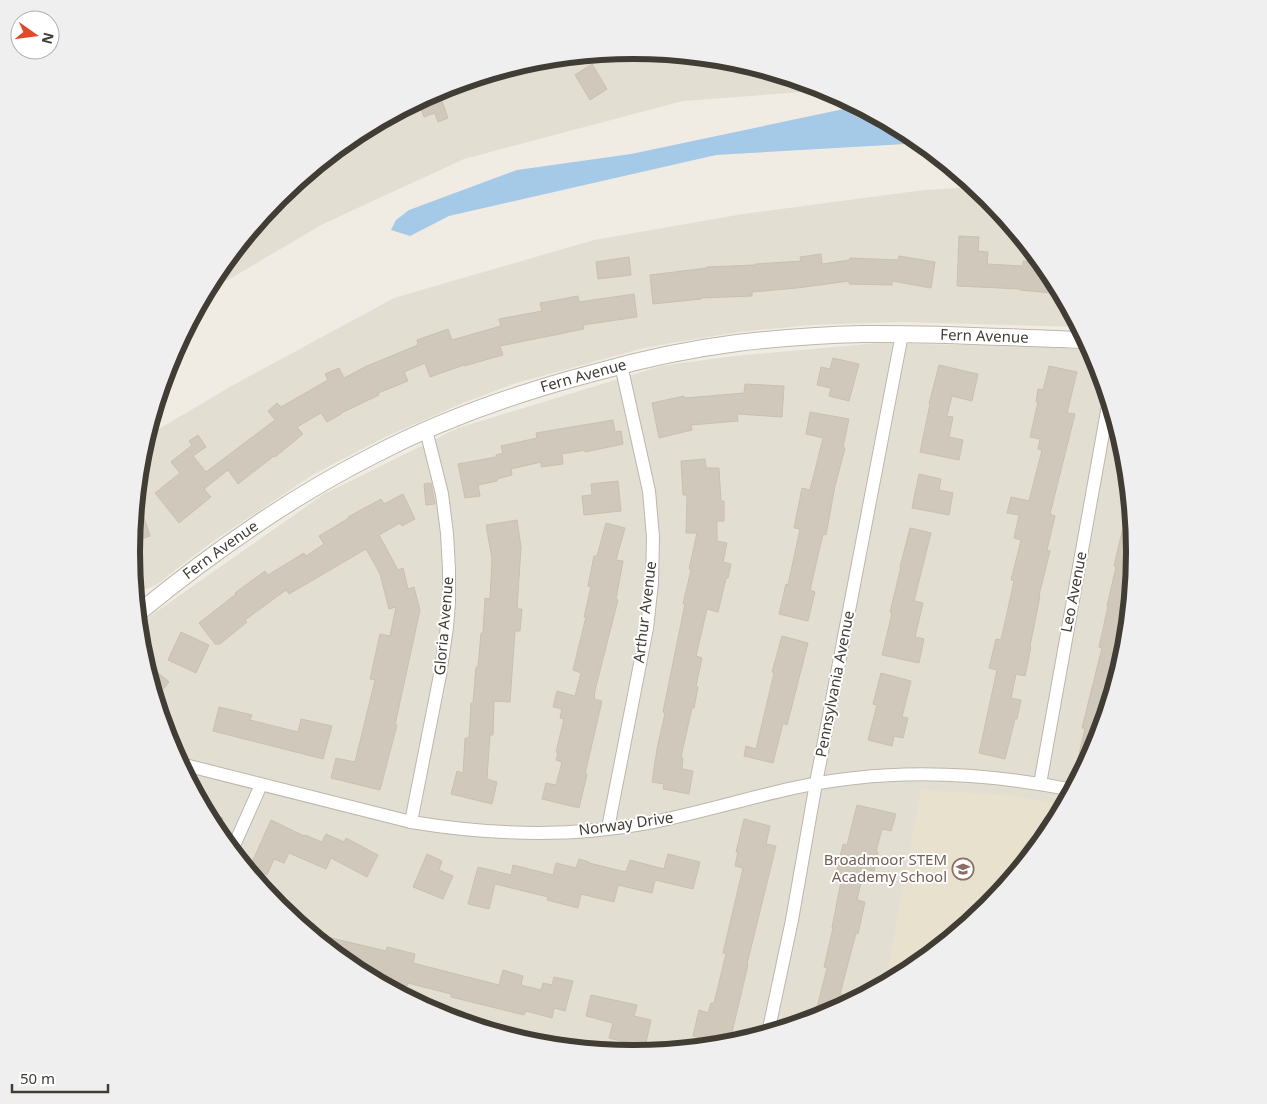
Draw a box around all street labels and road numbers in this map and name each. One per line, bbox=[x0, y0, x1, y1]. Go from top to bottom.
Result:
street label: Fern Avenue bbox=[940, 324, 1029, 347]
street label: Fern Avenue bbox=[538, 354, 628, 396]
street label: Fern Avenue bbox=[178, 515, 262, 583]
street label: Leo Avenue bbox=[1055, 550, 1091, 634]
street label: Arthur Avenue bbox=[628, 560, 660, 664]
street label: Gloria Avenue bbox=[429, 576, 457, 676]
street label: Pennsylvania Avenue bbox=[810, 609, 858, 759]
street label: Norway Drive bbox=[577, 806, 675, 840]

